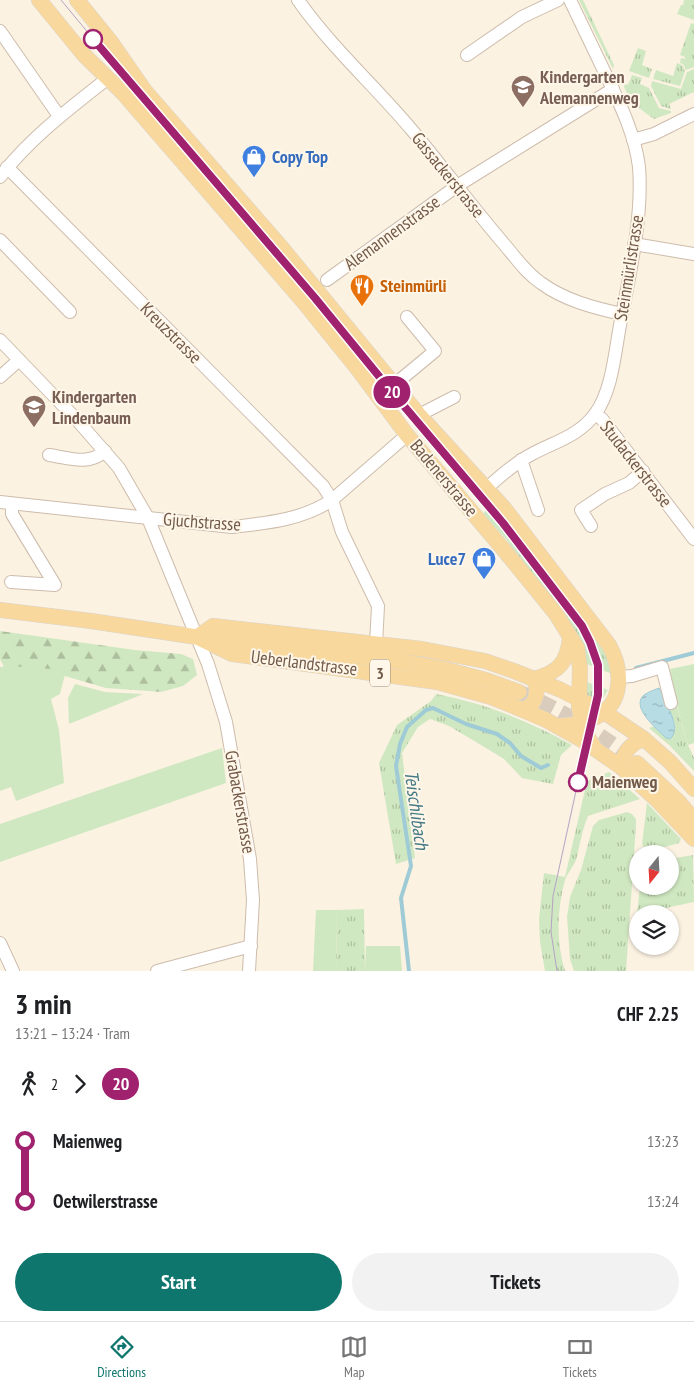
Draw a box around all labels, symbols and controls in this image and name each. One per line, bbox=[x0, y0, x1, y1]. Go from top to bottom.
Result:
unlabelled marker bbox=[83, 29, 103, 49]
place label: Kindergarten Alemannenweg bbox=[539, 65, 639, 109]
school or university icon: Kindergarten Alemannenweg bbox=[510, 74, 536, 108]
street label: Gassackerstrasse bbox=[407, 127, 490, 222]
shop icon: Copy Top bbox=[241, 144, 267, 178]
place label: Copy Top bbox=[272, 145, 328, 168]
street label: Alemannenstrasse bbox=[339, 190, 444, 275]
street label: Steinmürlistrasse bbox=[609, 213, 648, 323]
restaurant icon: Steinmürli bbox=[349, 273, 375, 307]
place label: Steinmürli bbox=[380, 274, 447, 297]
street label: Kreuzstrasse bbox=[136, 297, 207, 368]
line badge: 20 bbox=[370, 376, 414, 408]
text: 20 bbox=[383, 380, 401, 403]
place label: Kindergarten Lindenbaum bbox=[52, 385, 137, 429]
school or university icon: Kindergarten Lindenbaum bbox=[21, 394, 47, 428]
street label: Studackerstrasse bbox=[595, 416, 677, 512]
street label: Badenerstrasse bbox=[405, 434, 483, 521]
street label: Gjuchstrasse bbox=[163, 507, 242, 536]
shop icon: Luce7 bbox=[471, 546, 497, 580]
place label: Luce7 bbox=[428, 547, 466, 570]
street label: Ueberlandstrasse bbox=[250, 645, 358, 680]
road number: 3 bbox=[370, 660, 390, 686]
street label: Grabackerstrasse bbox=[220, 749, 261, 855]
water label: Teischlibach bbox=[400, 769, 435, 853]
place label: Maienweg bbox=[592, 770, 658, 793]
marker: Maienweg bbox=[568, 772, 588, 792]
north arrow bbox=[629, 845, 679, 895]
map controls bbox=[629, 845, 679, 955]
button: layers bbox=[629, 905, 679, 955]
text: 3 min bbox=[15, 985, 72, 1022]
text: CHF 2.25 bbox=[617, 1002, 679, 1026]
text: 13:21 – 13:24 · Tram bbox=[15, 1023, 130, 1043]
icon: walk bbox=[15, 1070, 43, 1098]
icon: forward bbox=[66, 1070, 94, 1098]
text: 20 bbox=[112, 1072, 129, 1095]
text: 2 bbox=[51, 1074, 58, 1094]
text: Maienweg bbox=[53, 1129, 122, 1153]
text: 13:23 bbox=[647, 1131, 679, 1151]
text: Oetwilerstrasse bbox=[53, 1189, 158, 1213]
text: 13:24 bbox=[647, 1191, 679, 1211]
button: Start bbox=[15, 1253, 342, 1311]
button: Tickets bbox=[352, 1253, 679, 1311]
tab: Directions bbox=[97, 1333, 146, 1381]
tab: Map bbox=[340, 1333, 368, 1381]
tab: Tickets bbox=[563, 1333, 597, 1381]

